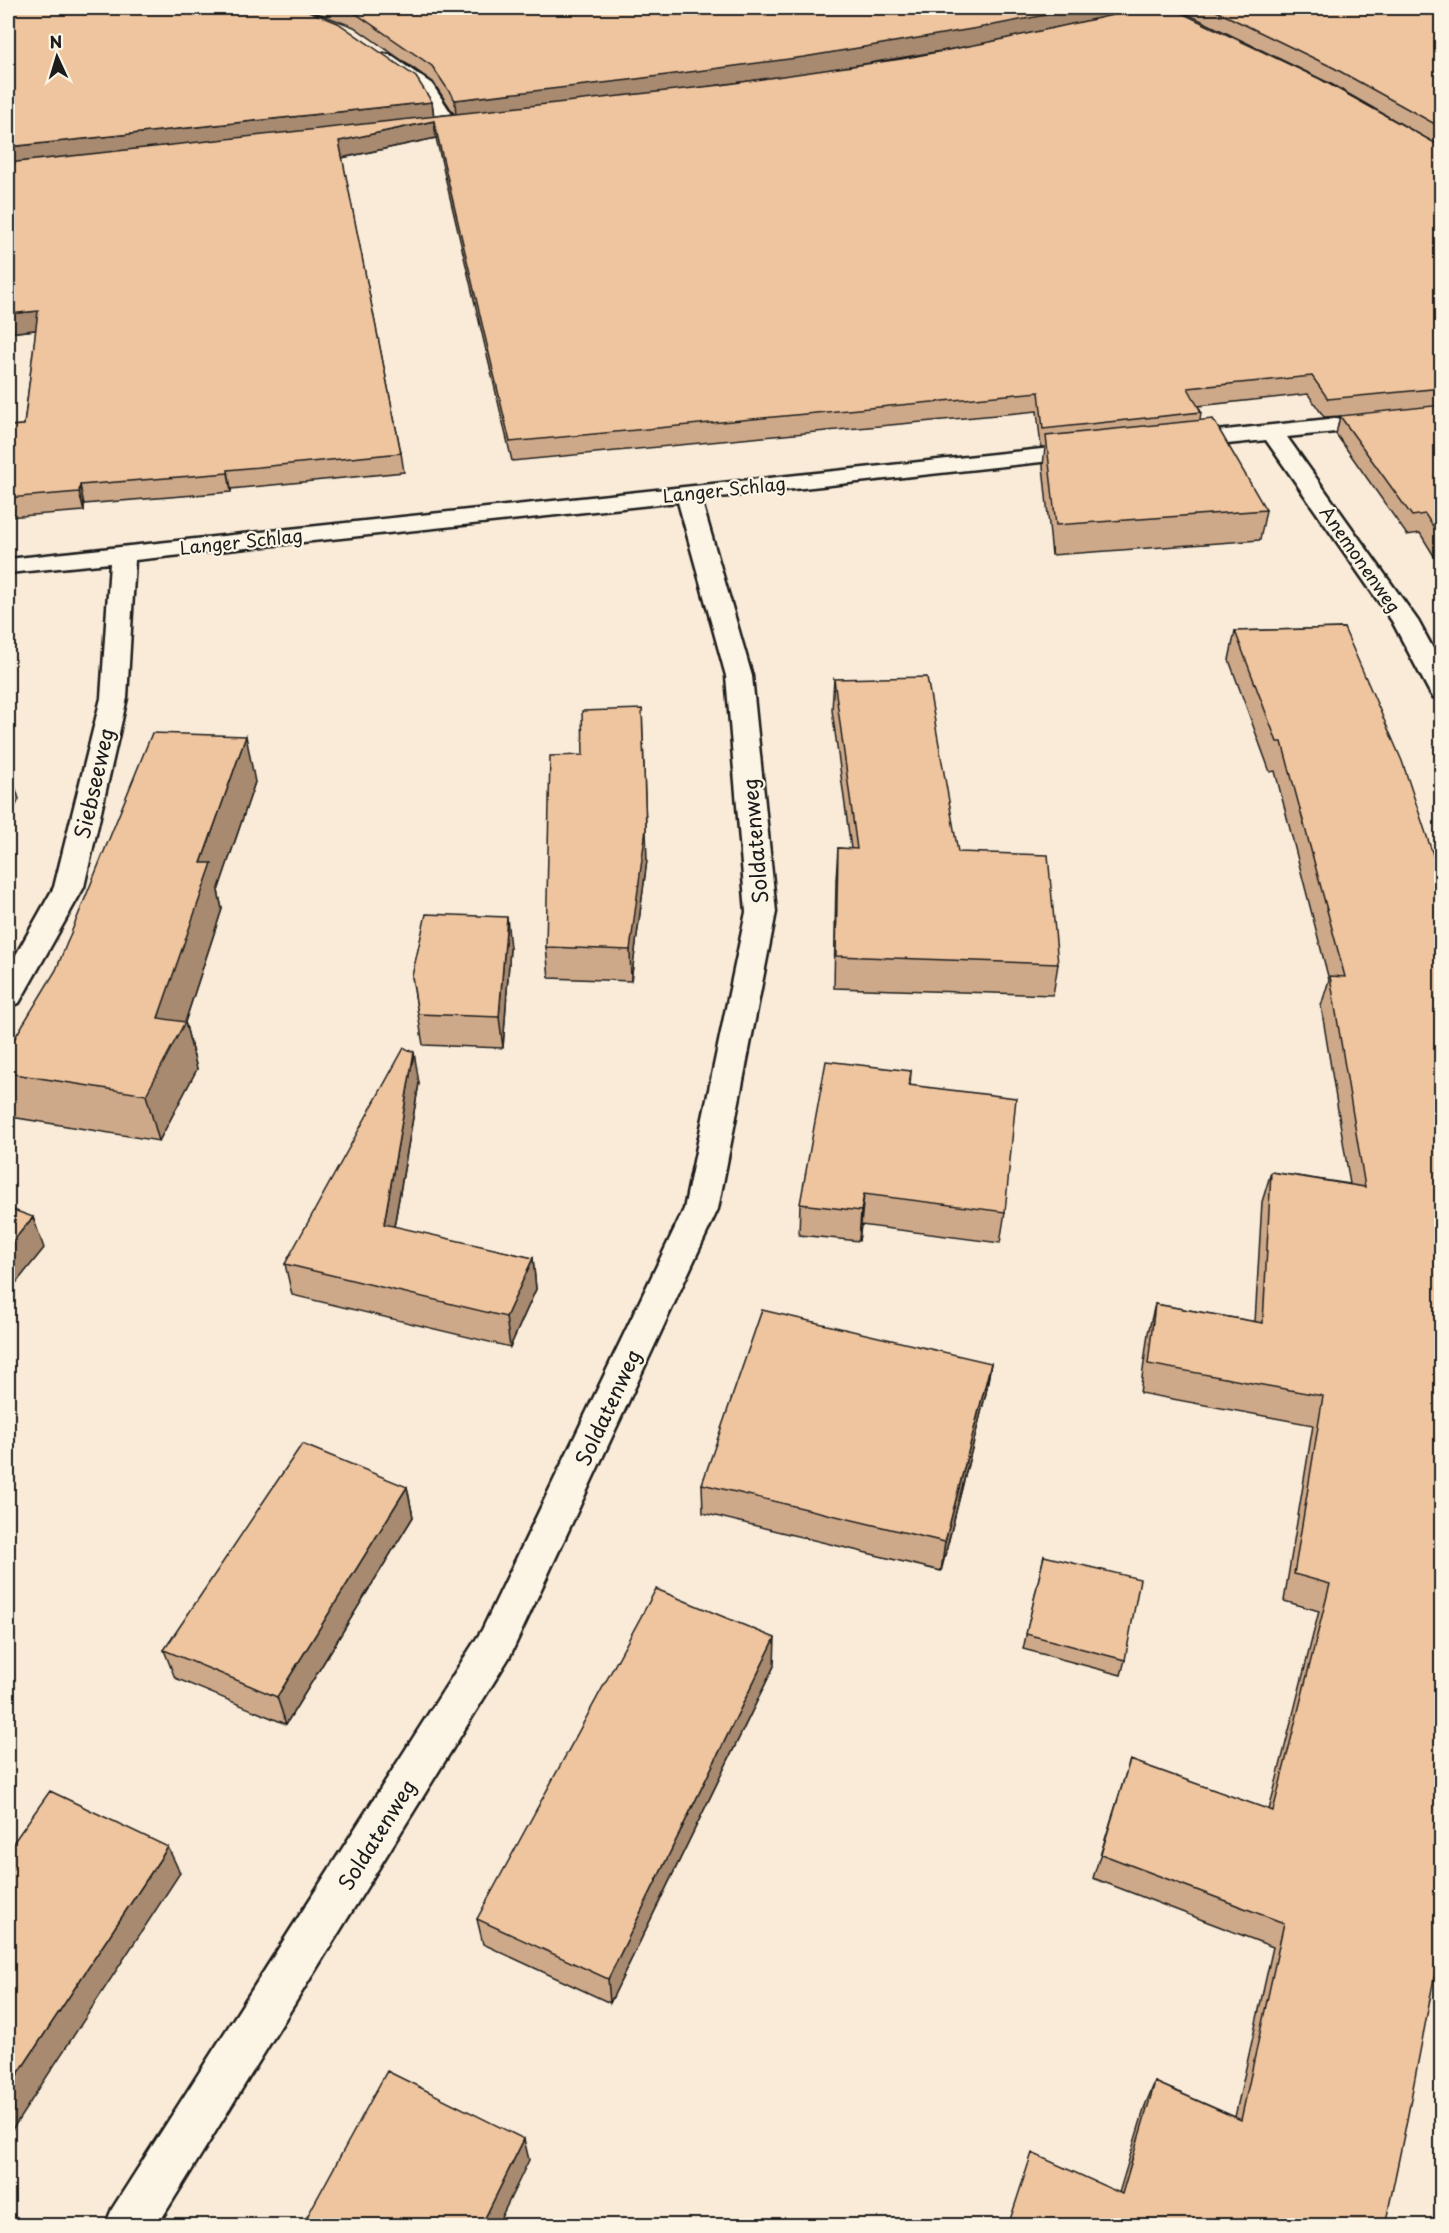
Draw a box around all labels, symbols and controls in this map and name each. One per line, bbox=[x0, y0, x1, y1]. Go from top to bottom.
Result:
north arrow bbox=[27, 27, 87, 87]
text: N bbox=[49, 29, 63, 53]
street label: Langer Schlag bbox=[661, 469, 787, 509]
street label: Anemonenweg bbox=[1314, 500, 1408, 618]
street label: Langer Schlag bbox=[178, 521, 304, 561]
street label: Siebseeweg bbox=[65, 724, 121, 842]
street label: Soldatenweg bbox=[733, 777, 775, 905]
street label: Soldatenweg bbox=[566, 1343, 648, 1471]
street label: Soldatenweg bbox=[329, 1772, 423, 1896]

